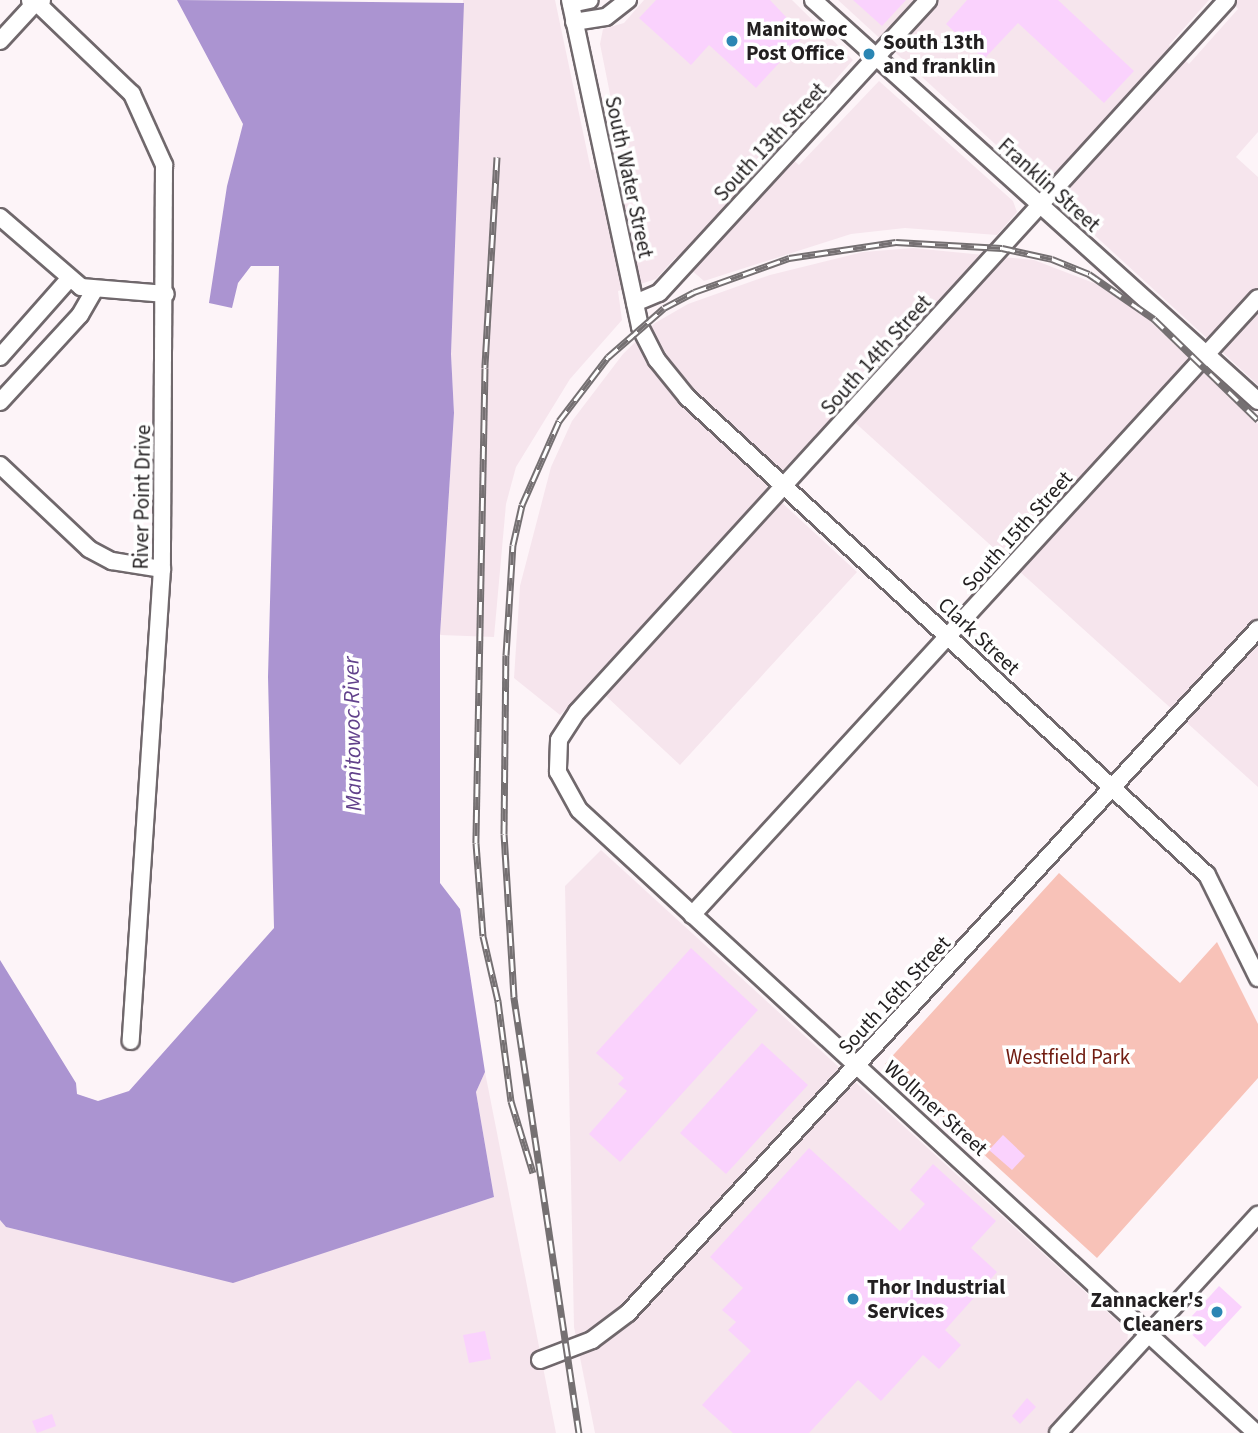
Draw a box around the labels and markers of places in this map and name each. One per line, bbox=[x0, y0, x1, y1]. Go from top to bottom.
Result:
place label: Manitowoc Post Office bbox=[746, 16, 848, 66]
place label: South 13th and franklin bbox=[883, 29, 996, 79]
marker: Manitowoc Post Office bbox=[724, 33, 740, 49]
marker: South 13th and franklin bbox=[861, 46, 877, 62]
place label: Thor Industrial Services bbox=[867, 1274, 1005, 1324]
place label: Zannacker's Cleaners bbox=[1091, 1287, 1203, 1337]
marker: Thor Industrial Services bbox=[845, 1291, 861, 1307]
marker: Zannacker's Cleaners bbox=[1209, 1304, 1225, 1320]

